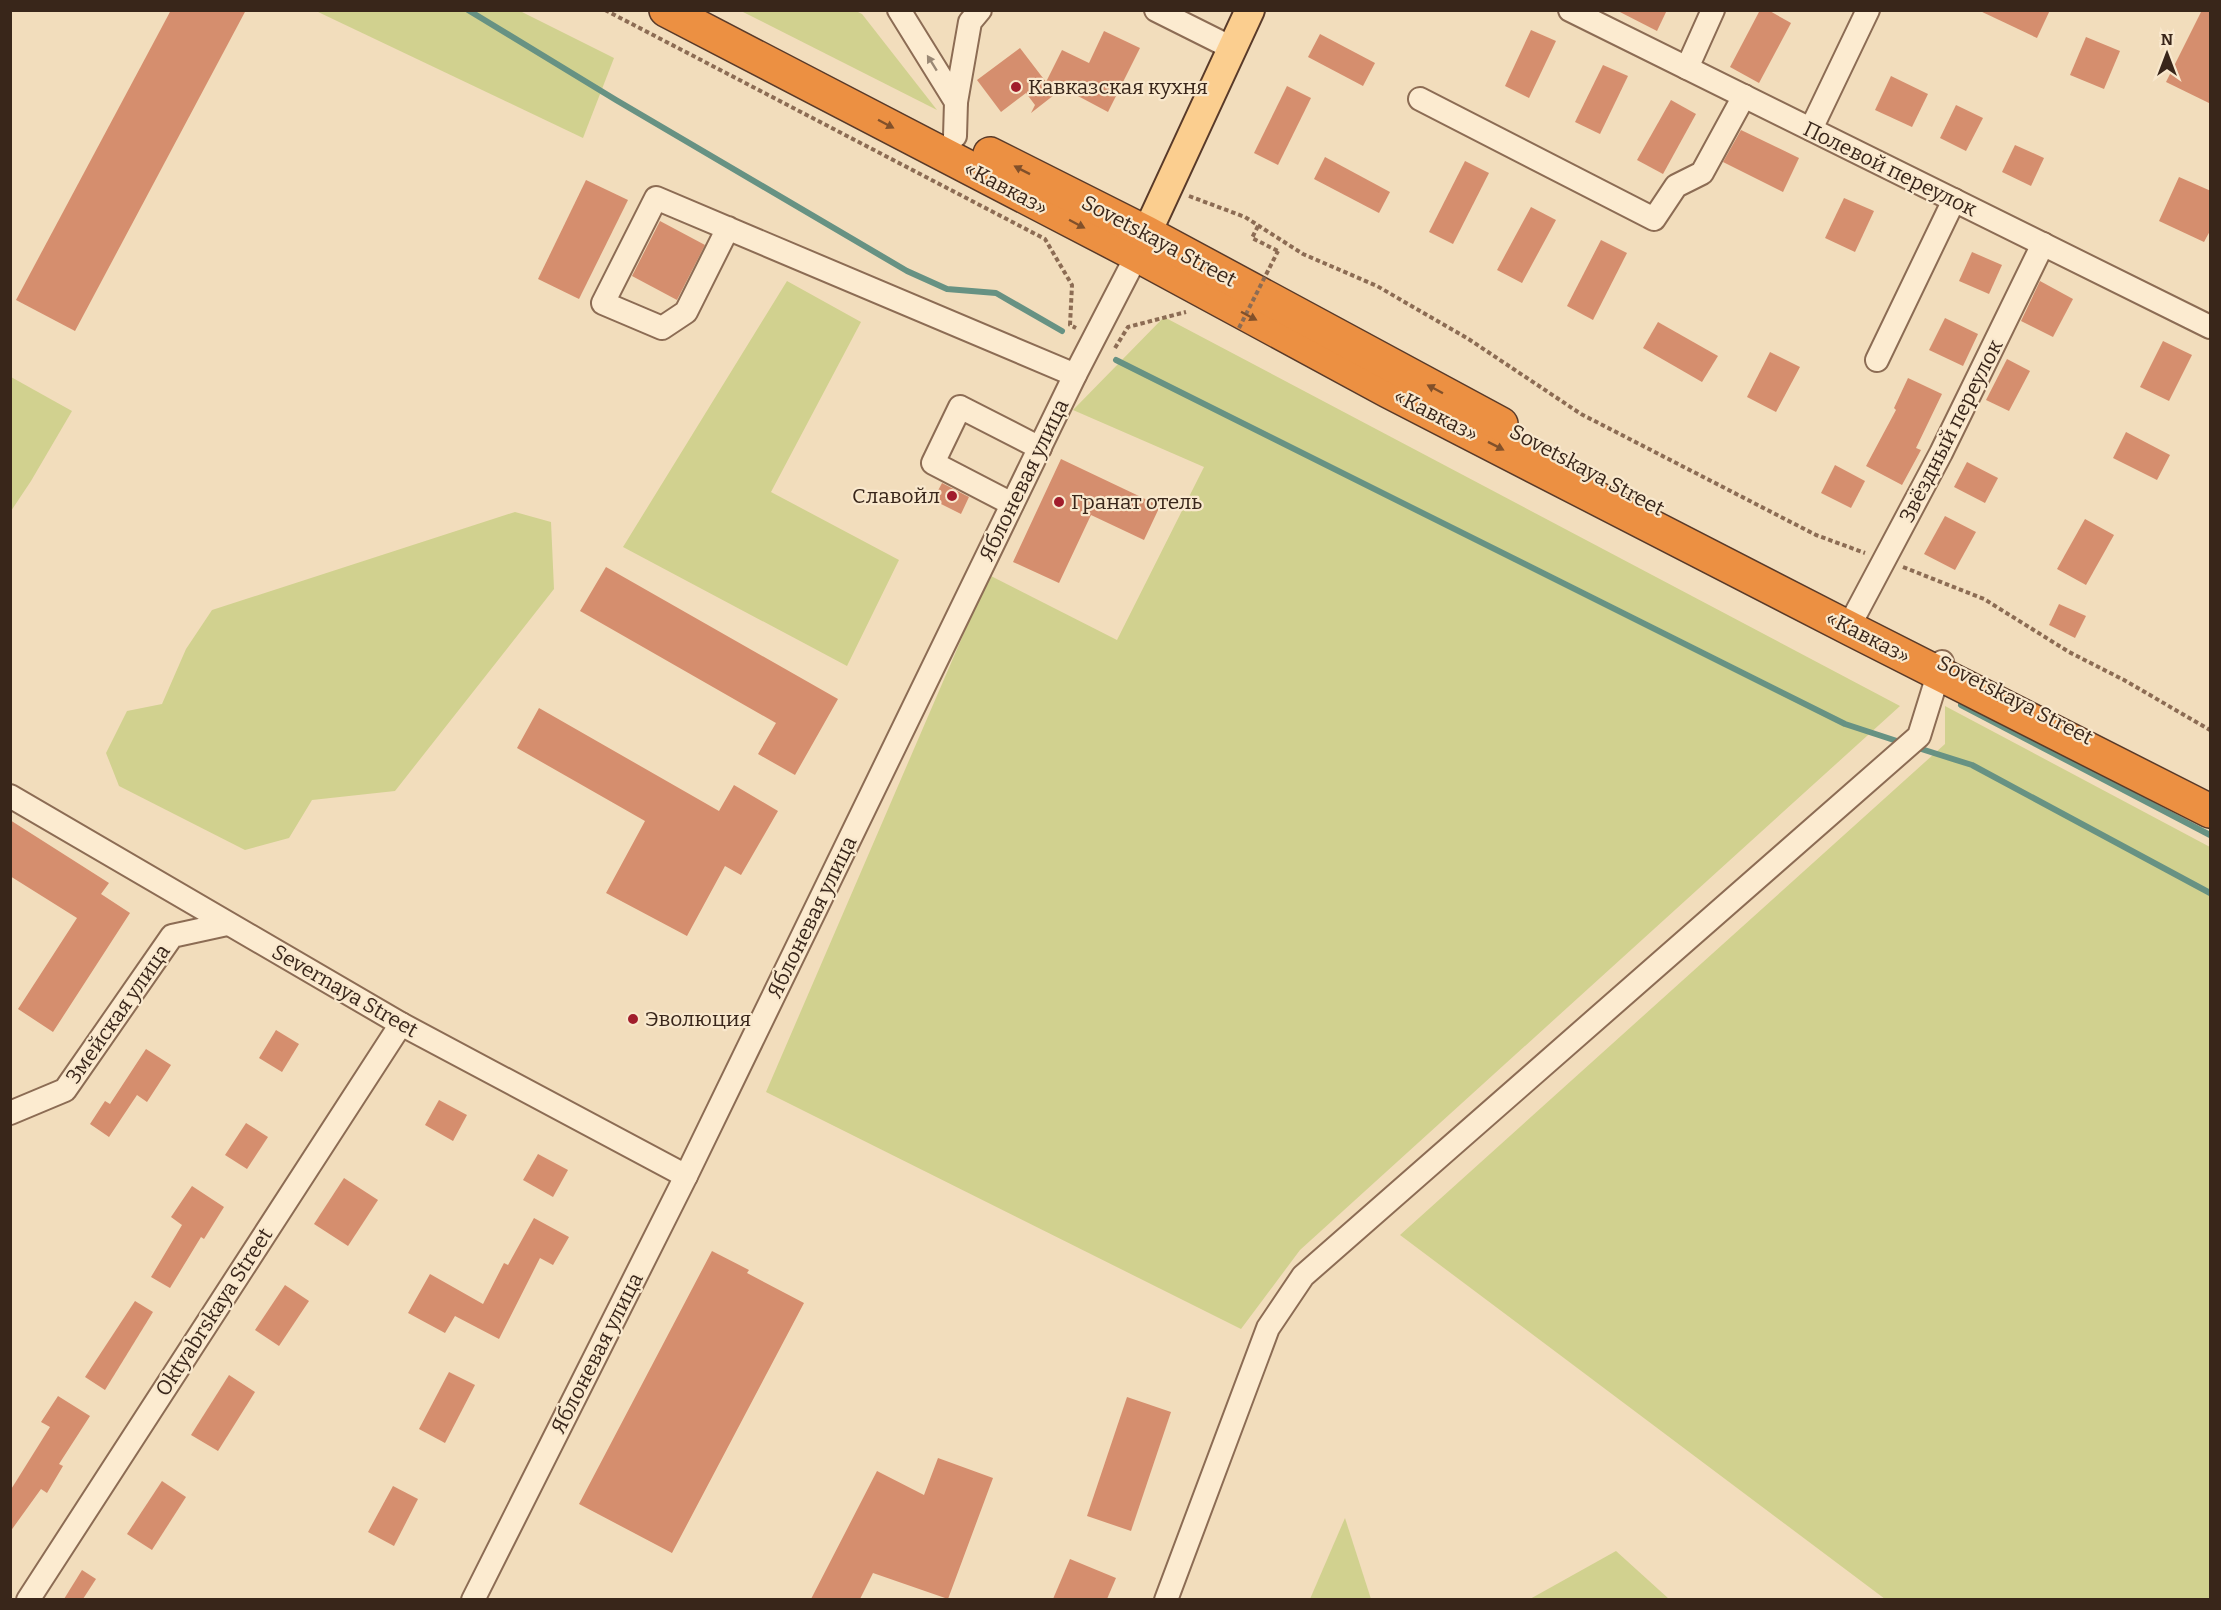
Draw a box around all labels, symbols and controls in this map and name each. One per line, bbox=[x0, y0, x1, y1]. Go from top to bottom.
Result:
north arrow bbox=[2137, 24, 2197, 84]
text: N bbox=[2161, 30, 2173, 49]
one-way arrow bbox=[926, 55, 937, 71]
place label: Кавказская кухня bbox=[1028, 74, 1208, 100]
marker: Кавказская кухня bbox=[1009, 80, 1023, 94]
street label: Полевой переулок bbox=[1799, 116, 1982, 223]
one-way arrow bbox=[877, 120, 894, 129]
street label: «Кавказ» bbox=[960, 155, 1052, 221]
one-way arrow bbox=[1013, 165, 1031, 175]
street label: Sovetskaya Street bbox=[1077, 189, 1241, 293]
one-way arrow bbox=[1069, 219, 1086, 229]
one-way arrow bbox=[1241, 311, 1258, 321]
street label: Звёздный переулок bbox=[1894, 335, 2009, 527]
street label: «Кавказ» bbox=[1389, 383, 1483, 447]
one-way arrow bbox=[1427, 384, 1444, 394]
street label: Яблоневая улица bbox=[974, 394, 1075, 565]
street label: Sovetskaya Street bbox=[1505, 418, 1669, 522]
one-way arrow bbox=[1488, 441, 1505, 451]
place label: Славойл bbox=[852, 483, 940, 509]
marker: Славойл bbox=[945, 489, 959, 503]
place label: Гранат отель bbox=[1071, 489, 1202, 515]
marker: Гранат отель bbox=[1052, 495, 1066, 509]
street label: «Кавказ» bbox=[1821, 605, 1915, 669]
street label: Sovetskaya Street bbox=[1933, 650, 2098, 751]
street label: Яблоневая улица bbox=[762, 831, 863, 1002]
street label: Змейская улица bbox=[60, 939, 176, 1089]
street label: Severnaya Street bbox=[267, 939, 423, 1044]
place label: Эволюция bbox=[645, 1006, 751, 1032]
marker: Эволюция bbox=[626, 1012, 640, 1026]
street label: Oktyabrskaya Street bbox=[150, 1223, 278, 1401]
street label: Яблоневая улица bbox=[545, 1268, 649, 1438]

